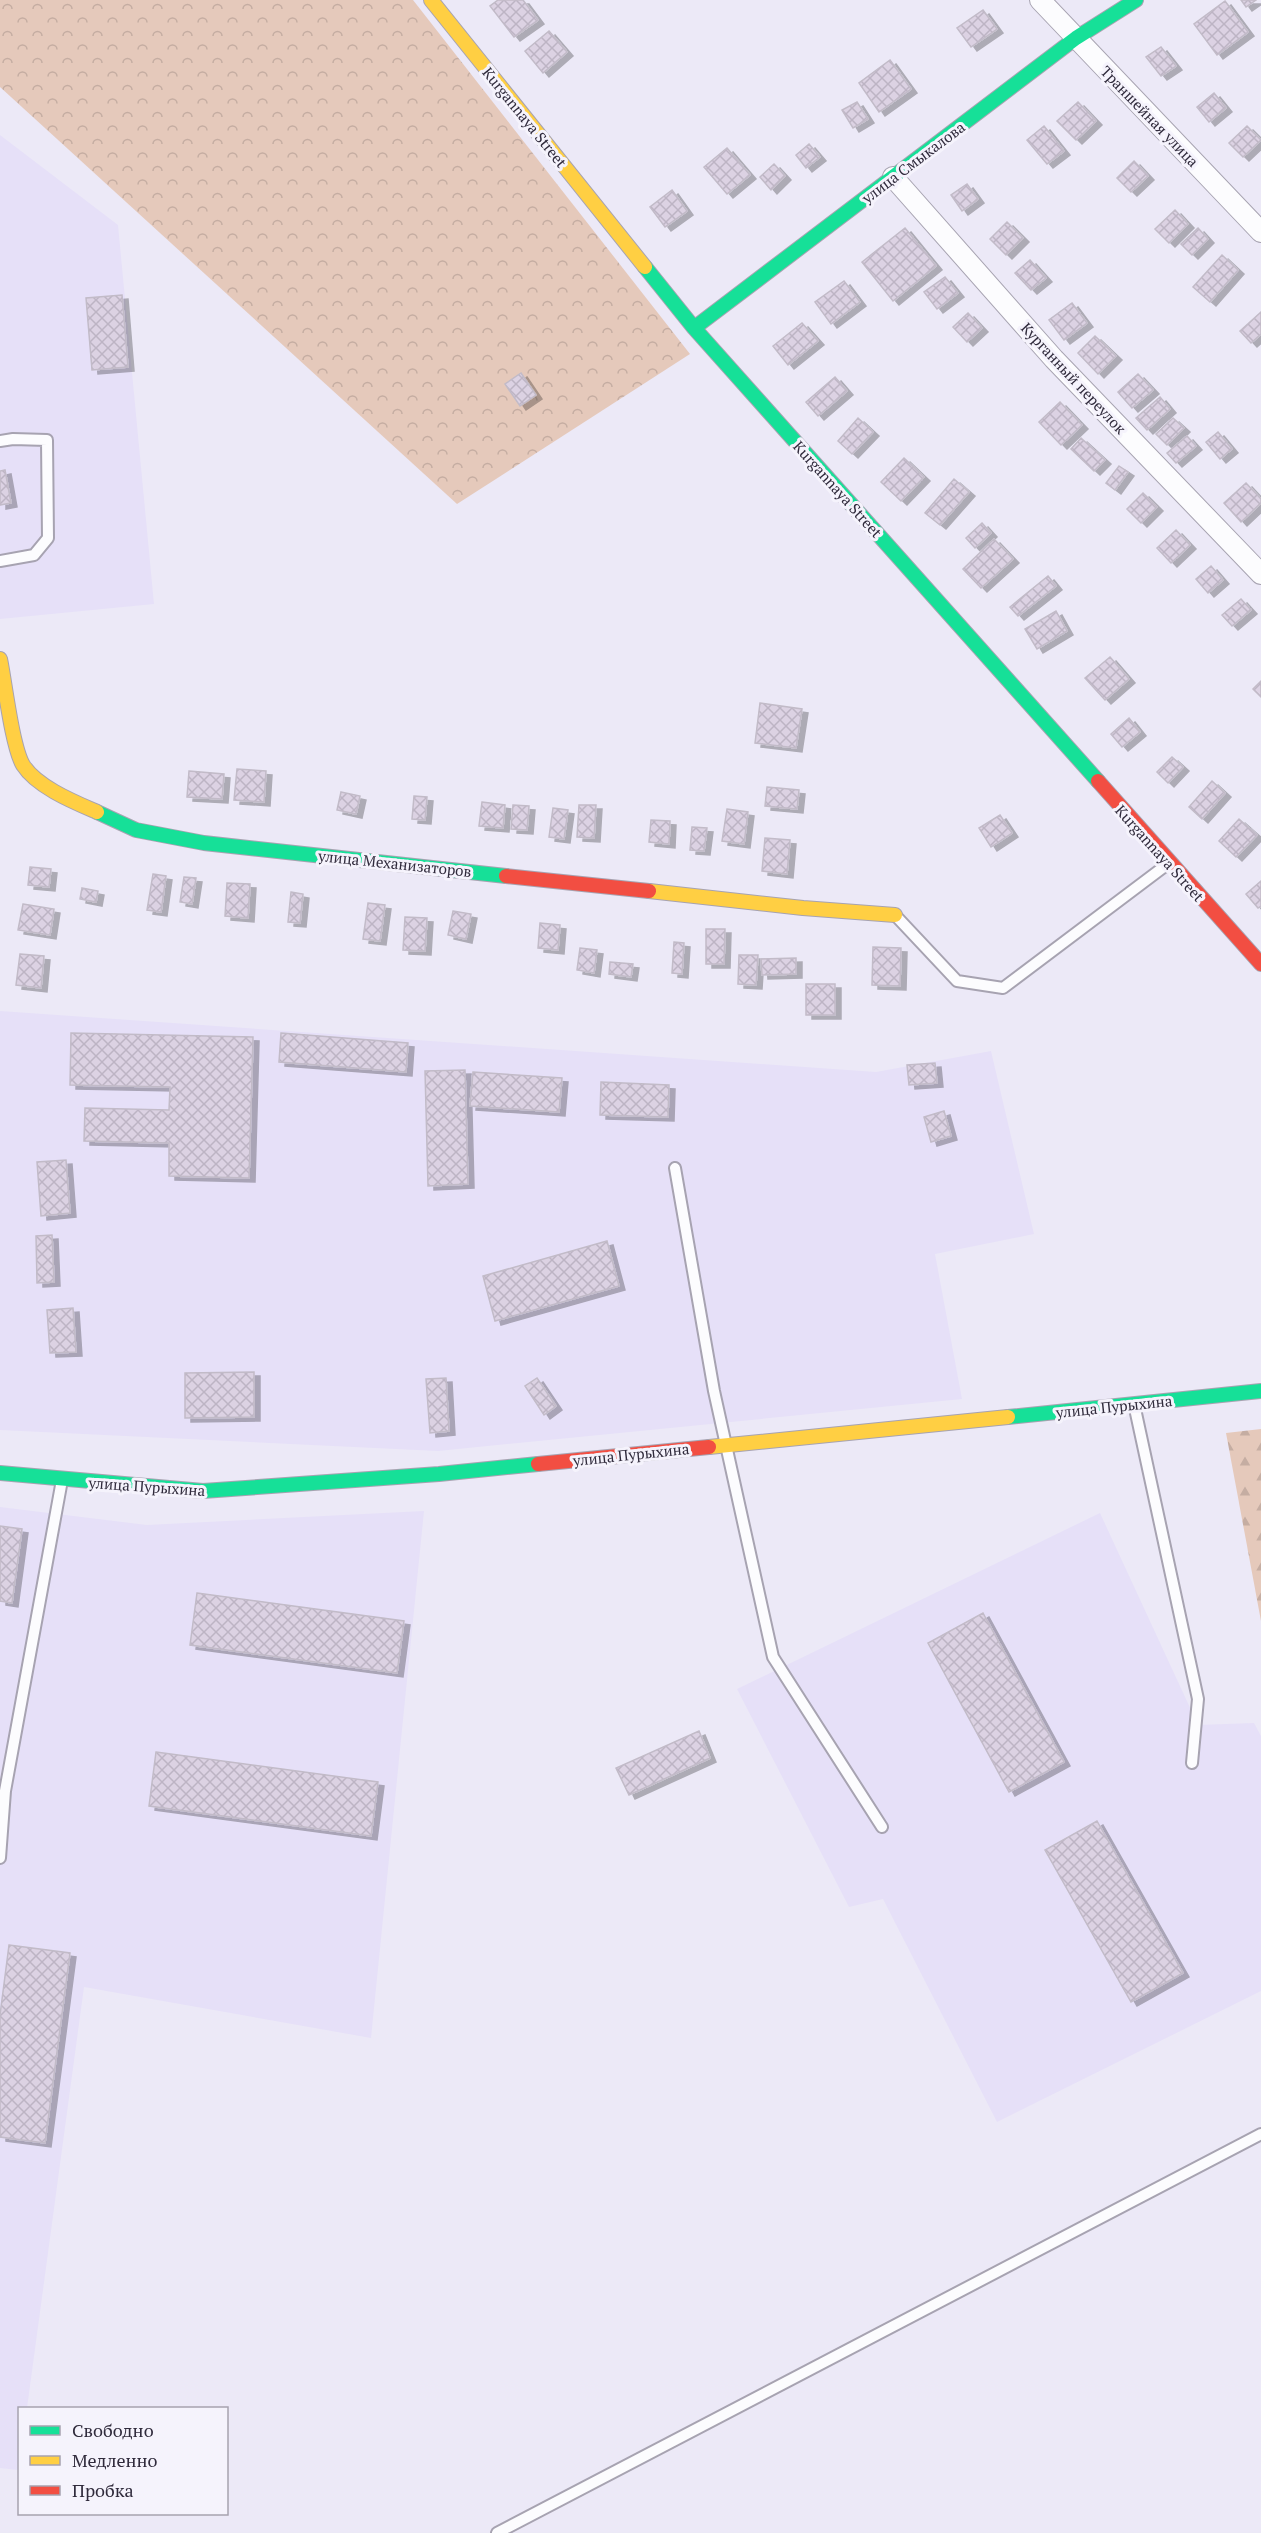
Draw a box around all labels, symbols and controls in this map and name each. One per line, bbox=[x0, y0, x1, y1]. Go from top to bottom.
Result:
street label: Траншейная улица bbox=[1097, 61, 1204, 171]
street label: Kurgannaya Street bbox=[478, 63, 572, 172]
street label: улица Смыкалова bbox=[856, 116, 969, 208]
street label: Курганный переулок bbox=[1017, 318, 1132, 439]
street label: Kurgannaya Street bbox=[789, 436, 887, 542]
street label: Kurgannaya Street bbox=[1111, 800, 1209, 906]
street label: улица Механизаторов bbox=[316, 845, 473, 881]
street label: улица Пурыхина bbox=[1054, 1390, 1174, 1422]
street label: улица Пурыхина bbox=[571, 1438, 691, 1470]
street label: улица Пурыхина bbox=[87, 1472, 206, 1500]
legend bbox=[18, 2407, 228, 2515]
text: Свободно bbox=[72, 2418, 154, 2442]
text: Медленно bbox=[72, 2448, 158, 2472]
text: Пробка bbox=[72, 2478, 134, 2502]

